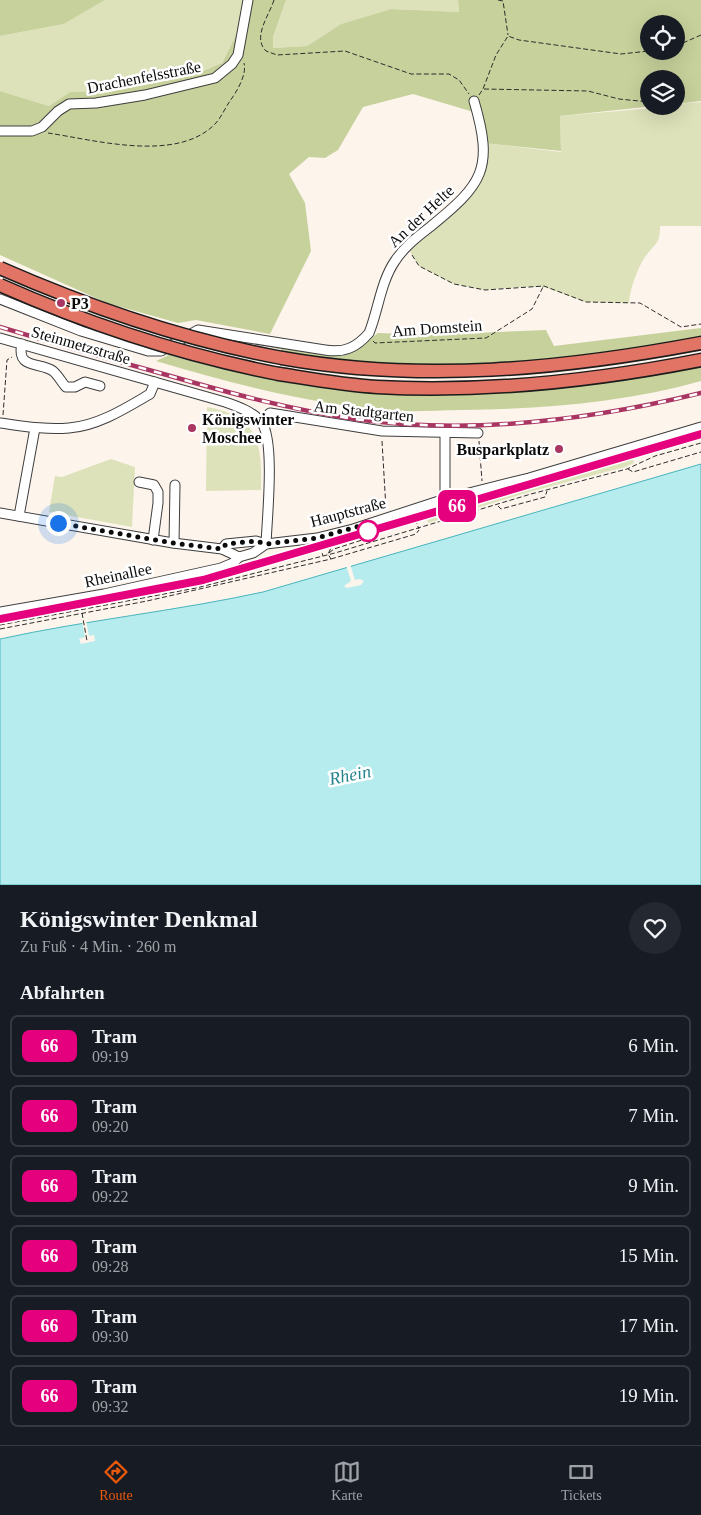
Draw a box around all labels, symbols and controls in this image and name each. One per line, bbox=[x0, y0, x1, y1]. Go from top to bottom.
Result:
map controls bbox=[640, 15, 685, 115]
button: locate bbox=[640, 15, 685, 60]
street label: Drachenfelsstraße bbox=[86, 58, 202, 96]
button: layers bbox=[640, 70, 685, 115]
street label: An der Helte bbox=[385, 182, 457, 250]
place label: P3 bbox=[71, 295, 89, 312]
marker: P3 bbox=[55, 297, 67, 309]
street label: Am Domstein bbox=[391, 316, 483, 340]
street label: Steinmetzstraße bbox=[30, 323, 132, 367]
street label: Am Stadtgarten bbox=[313, 397, 415, 426]
place label: Königswinter Moschee bbox=[202, 411, 294, 446]
marker: Königswinter Moschee bbox=[186, 422, 198, 434]
place label: Busparkplatz bbox=[457, 441, 549, 459]
marker: Busparkplatz bbox=[553, 443, 565, 455]
line badge: 66 bbox=[434, 490, 480, 522]
street label: Hauptstraße bbox=[308, 494, 388, 531]
text: 66 bbox=[448, 496, 466, 516]
your location bbox=[46, 511, 71, 536]
unlabelled marker bbox=[357, 520, 379, 542]
street label: Rheinallee bbox=[83, 560, 153, 590]
water label: Rhein bbox=[326, 761, 373, 789]
button: heart bbox=[629, 902, 681, 954]
text: Königswinter Denkmal bbox=[20, 906, 258, 932]
text: Zu Fuß · 4 Min. · 260 m bbox=[20, 938, 176, 955]
text: Abfahrten bbox=[20, 982, 104, 1003]
text: Tram bbox=[92, 1026, 137, 1047]
text: 6 Min. bbox=[628, 1035, 679, 1056]
text: 66 bbox=[41, 1036, 59, 1056]
text: 09:19 bbox=[92, 1048, 128, 1065]
text: Tram bbox=[92, 1096, 137, 1117]
text: 7 Min. bbox=[628, 1105, 679, 1126]
text: 66 bbox=[41, 1106, 59, 1126]
text: 09:20 bbox=[92, 1118, 128, 1135]
text: Tram bbox=[92, 1166, 137, 1187]
text: 9 Min. bbox=[628, 1175, 679, 1196]
text: 66 bbox=[41, 1176, 59, 1196]
text: 09:22 bbox=[92, 1188, 128, 1205]
text: Tram bbox=[92, 1236, 137, 1257]
text: 15 Min. bbox=[619, 1245, 679, 1266]
text: 66 bbox=[41, 1246, 59, 1266]
text: 09:28 bbox=[92, 1258, 128, 1275]
text: Tram bbox=[92, 1306, 137, 1327]
text: 17 Min. bbox=[619, 1315, 679, 1336]
text: 66 bbox=[41, 1316, 59, 1336]
text: 09:30 bbox=[92, 1328, 128, 1345]
text: Tram bbox=[92, 1376, 137, 1397]
text: 19 Min. bbox=[619, 1385, 679, 1406]
text: 66 bbox=[41, 1386, 59, 1406]
text: 09:32 bbox=[92, 1398, 128, 1415]
tab: Route bbox=[99, 1458, 133, 1504]
tab: Karte bbox=[331, 1458, 362, 1504]
tab: Tickets bbox=[561, 1458, 602, 1504]

